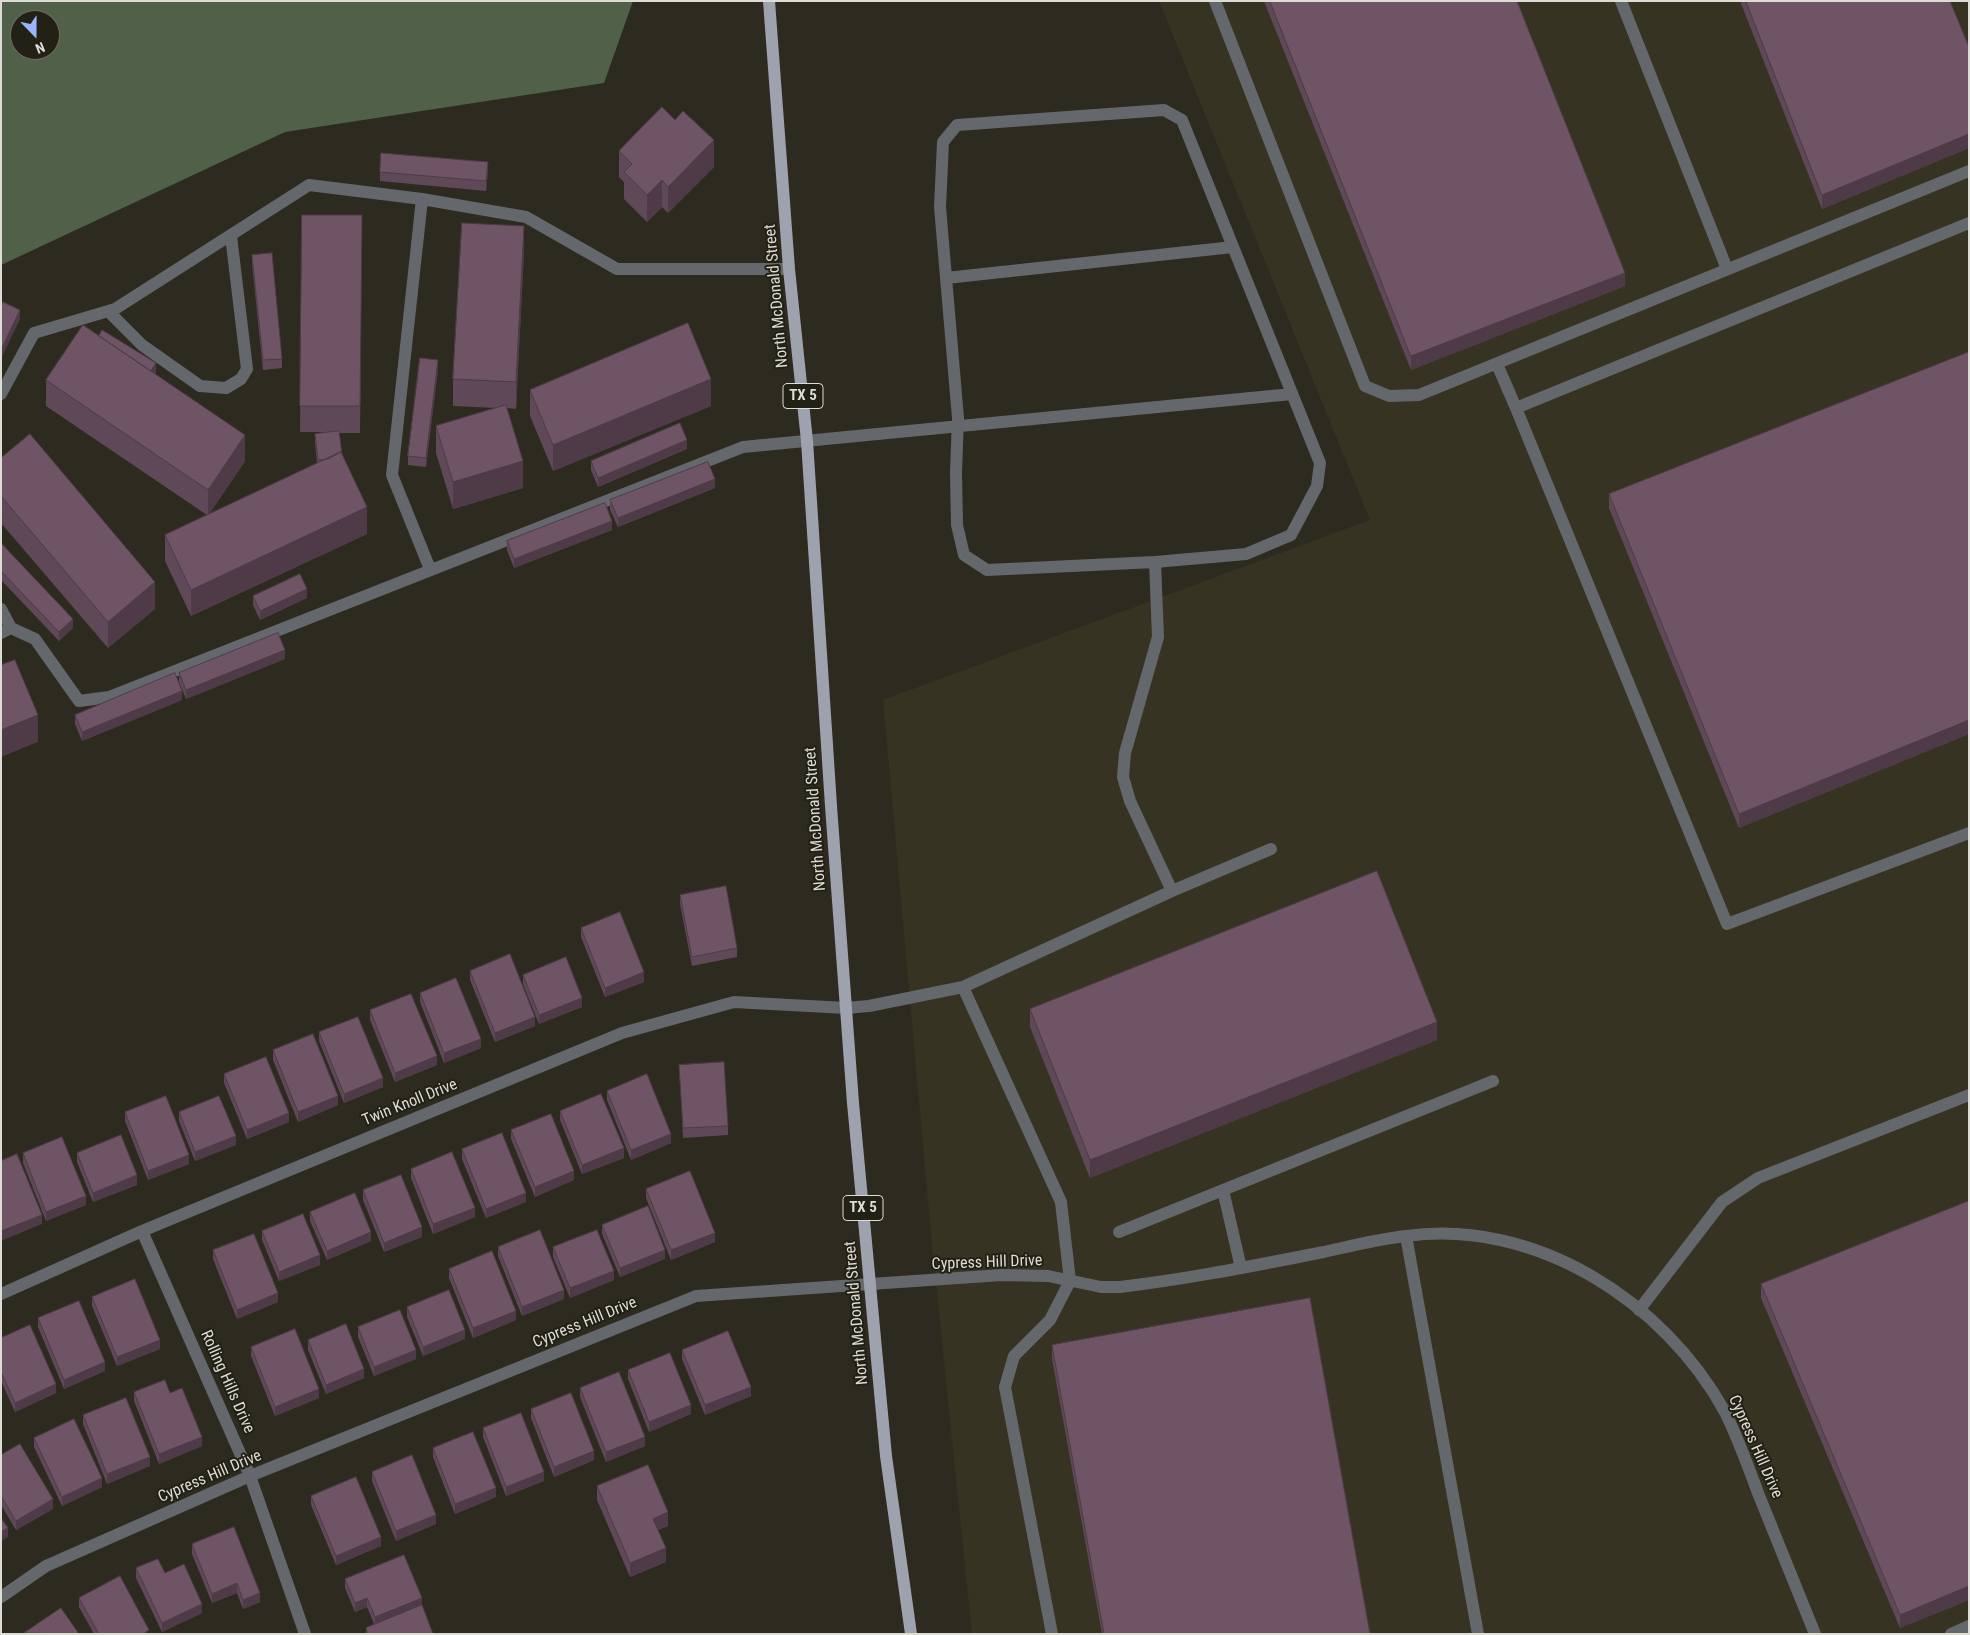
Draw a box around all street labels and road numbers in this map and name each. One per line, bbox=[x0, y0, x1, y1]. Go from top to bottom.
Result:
street label: North McDonald Street bbox=[761, 223, 793, 369]
road number: TX 5 bbox=[783, 384, 823, 408]
street label: North McDonald Street bbox=[801, 746, 831, 892]
street label: Twin Knoll Drive bbox=[360, 1075, 460, 1131]
road number: TX 5 bbox=[843, 1196, 883, 1220]
street label: North McDonald Street bbox=[841, 1240, 873, 1386]
street label: Cypress Hill Drive bbox=[931, 1251, 1043, 1275]
street label: Cypress Hill Drive bbox=[530, 1293, 640, 1353]
street label: Rolling Hills Drive bbox=[196, 1328, 258, 1436]
street label: Cypress Hill Drive bbox=[1724, 1393, 1786, 1501]
street label: Cypress Hill Drive bbox=[155, 1447, 265, 1507]

